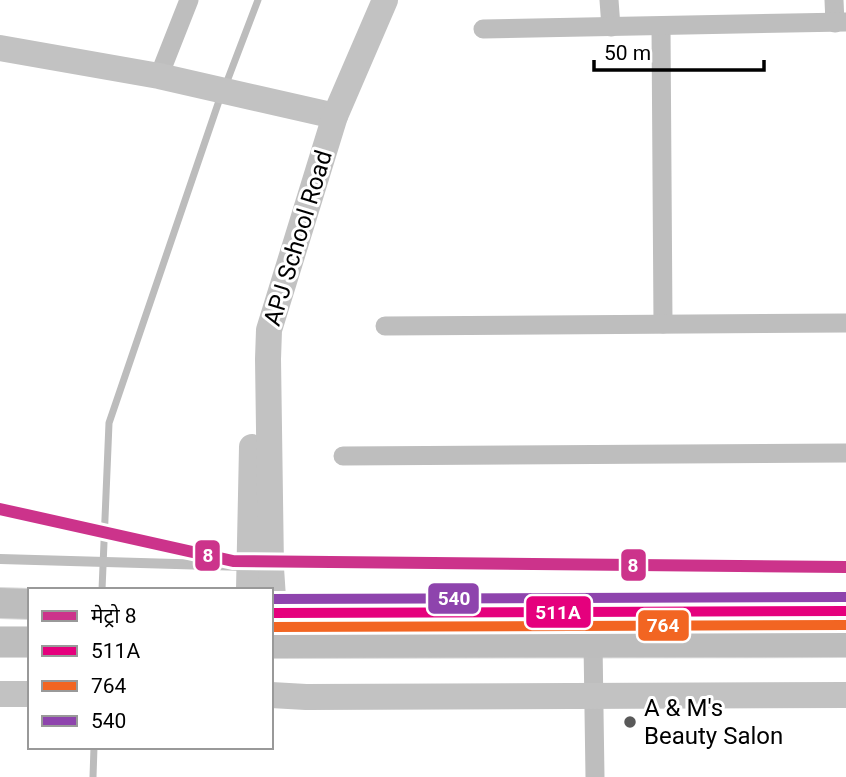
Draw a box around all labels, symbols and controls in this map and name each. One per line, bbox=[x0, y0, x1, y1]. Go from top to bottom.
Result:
scale bar bbox=[594, 28, 764, 72]
text: 50 m bbox=[604, 41, 651, 65]
street label: APJ School Road bbox=[258, 147, 338, 329]
line badge: 8 bbox=[194, 539, 221, 572]
text: 8 bbox=[203, 544, 214, 567]
line badge: 8 bbox=[620, 548, 647, 582]
text: 8 bbox=[628, 554, 639, 577]
line badge: 540 bbox=[427, 582, 480, 615]
text: 540 bbox=[438, 587, 470, 610]
legend bbox=[28, 588, 273, 749]
line badge: 511A bbox=[525, 595, 592, 629]
text: 511A bbox=[535, 601, 581, 624]
text: मेट्रो 8 bbox=[91, 604, 137, 628]
line badge: 764 bbox=[637, 609, 690, 642]
text: 764 bbox=[647, 614, 679, 637]
text: 511A bbox=[91, 639, 140, 663]
text: 764 bbox=[91, 674, 127, 698]
place label: A & M's Beauty Salon bbox=[644, 694, 783, 750]
text: 540 bbox=[91, 709, 126, 733]
marker: A & M's Beauty Salon bbox=[622, 714, 638, 730]

